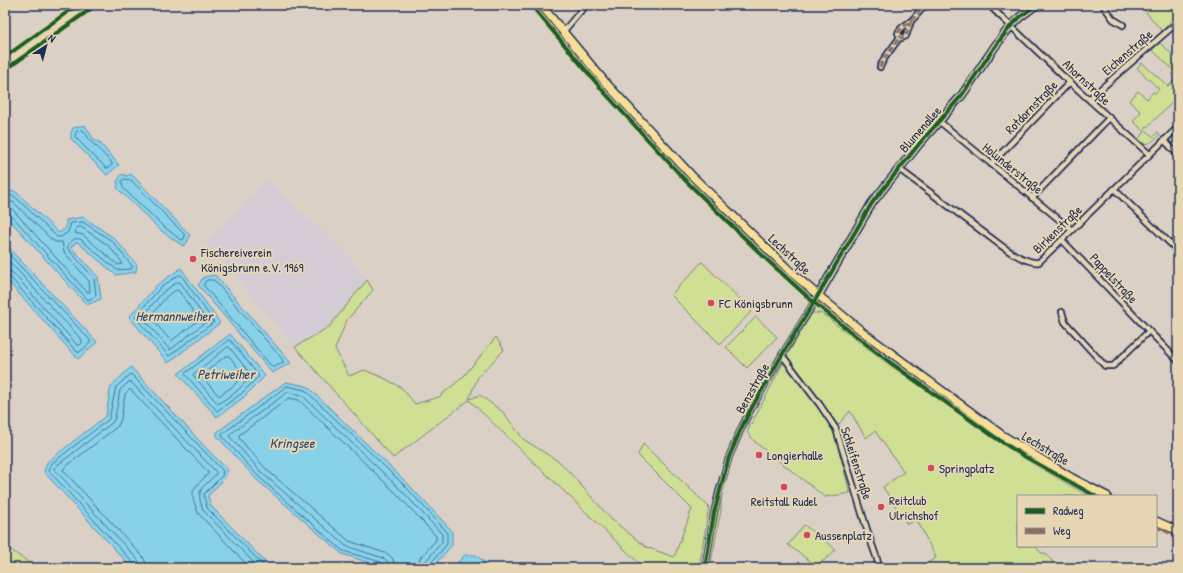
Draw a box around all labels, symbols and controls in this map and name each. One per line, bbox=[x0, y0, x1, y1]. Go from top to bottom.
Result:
street label: Eichenstraße bbox=[1098, 25, 1156, 79]
north arrow bbox=[26, 26, 66, 66]
text: N bbox=[45, 31, 58, 45]
street label: Ahornstraße bbox=[1059, 55, 1115, 109]
street label: Rotdornstraße bbox=[1001, 76, 1061, 138]
street label: Blumenallee bbox=[895, 102, 945, 156]
street label: Holunderstraße bbox=[979, 138, 1047, 198]
street label: Birkenstraße bbox=[1028, 201, 1086, 257]
street label: Lechstraße bbox=[765, 230, 815, 278]
place label: Fischereiverein Königsbrunn e.V. 1969 bbox=[200, 243, 304, 276]
street label: Pappelstraße bbox=[1086, 249, 1142, 307]
marker: Fischereiverein Königsbrunn e.V. 1969 bbox=[188, 254, 198, 264]
place label: FC Königsbrunn bbox=[718, 294, 793, 312]
marker: FC Königsbrunn bbox=[706, 298, 716, 308]
water label: Hermannweiher bbox=[135, 306, 214, 325]
street label: Benzstraße bbox=[731, 360, 773, 416]
water label: Petriweiher bbox=[197, 364, 256, 383]
street label: Schleifenstraße bbox=[837, 424, 877, 502]
street label: Lechstraße bbox=[1019, 427, 1073, 469]
water label: Kringsee bbox=[270, 433, 316, 453]
place label: Longierhalle bbox=[767, 446, 823, 464]
marker: Longierhalle bbox=[754, 450, 764, 460]
place label: Springplatz bbox=[939, 459, 995, 477]
marker: Springplatz bbox=[926, 463, 936, 473]
marker: Reitstall Rudel bbox=[779, 482, 789, 492]
place label: Reitclub Ulrichshof bbox=[889, 491, 939, 524]
place label: Reitstall Rudel bbox=[751, 492, 818, 510]
legend bbox=[1017, 495, 1157, 547]
marker: Reitclub Ulrichshof bbox=[876, 502, 886, 512]
text: Radweg bbox=[1053, 502, 1084, 519]
text: Weg bbox=[1053, 522, 1071, 539]
place label: Aussenplatz bbox=[815, 526, 872, 544]
marker: Aussenplatz bbox=[802, 530, 812, 540]

